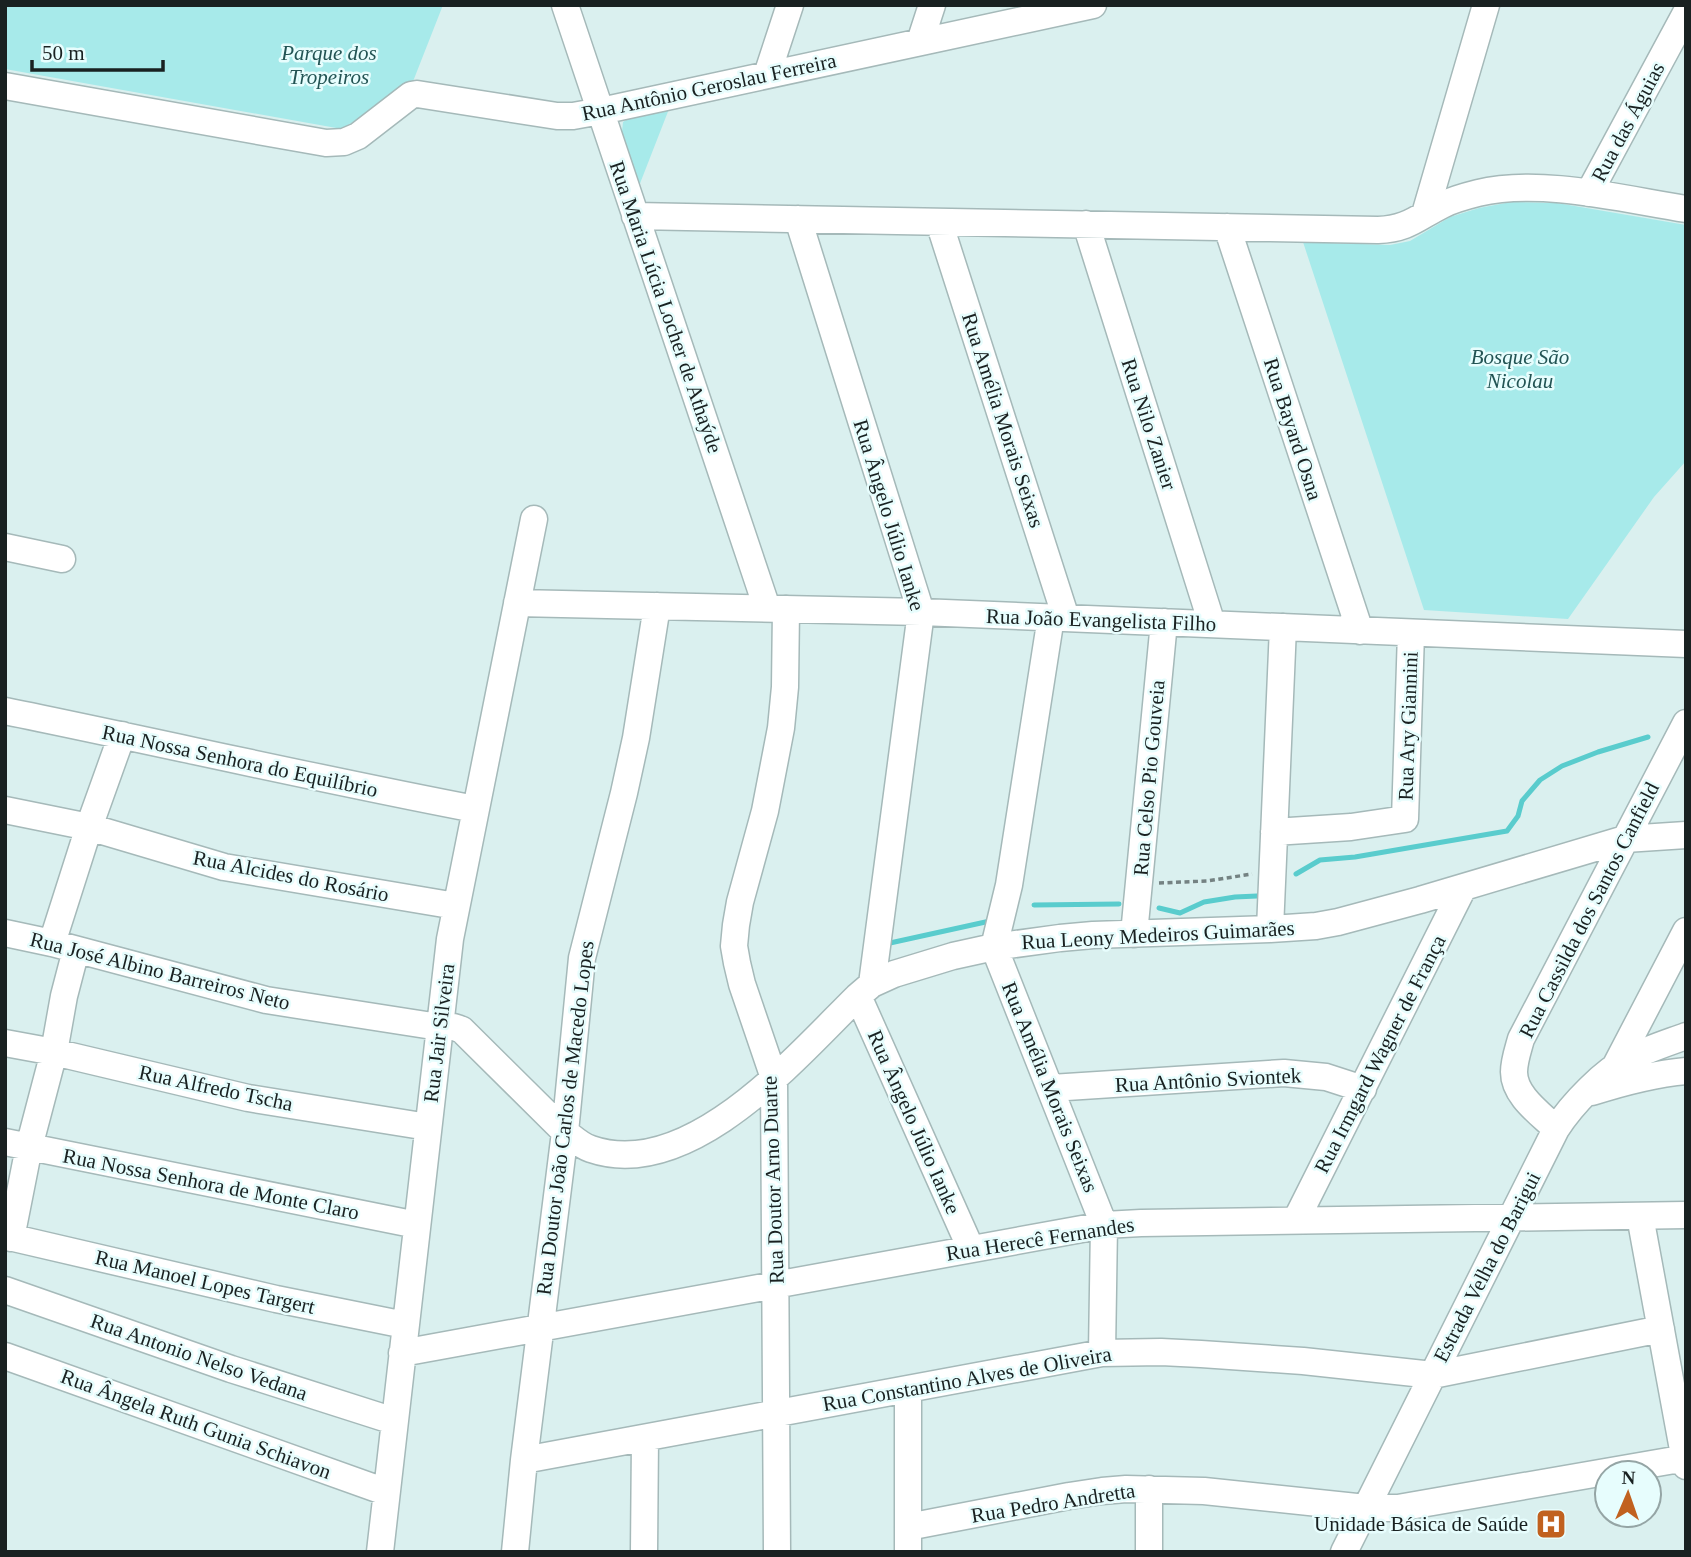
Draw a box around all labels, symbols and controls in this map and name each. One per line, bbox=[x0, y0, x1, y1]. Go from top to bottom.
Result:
scale bar bbox=[32, 28, 163, 72]
text: 50 m bbox=[42, 41, 85, 65]
park label: Parque dos Tropeiros bbox=[280, 41, 377, 89]
street label: Rua Antônio Geroslau Ferreira bbox=[580, 48, 839, 126]
street label: Rua das Águias bbox=[1586, 58, 1670, 186]
street label: Rua Maria Lúcia Locher de Athaýde bbox=[605, 158, 727, 456]
street label: Rua Amélia Morais Seixas bbox=[957, 310, 1049, 530]
park label: Bosque São Nicolau bbox=[1471, 345, 1569, 393]
street label: Rua Nilo Zanier bbox=[1117, 355, 1181, 493]
street label: Rua Bayard Osna bbox=[1259, 355, 1328, 504]
street label: Rua Ângelo Júlio Ianke bbox=[848, 416, 930, 614]
street label: Rua João Evangelista Filho bbox=[985, 604, 1217, 636]
street label: Rua Ary Giannini bbox=[1393, 651, 1423, 801]
street label: Rua Celso Pio Gouveia bbox=[1128, 678, 1170, 877]
street label: Rua Nossa Senhora do Equilíbrio bbox=[100, 720, 380, 802]
street label: Rua Cassilda dos Santos Canfield bbox=[1514, 778, 1664, 1042]
street label: Rua Alcides do Rosário bbox=[191, 845, 391, 907]
street label: Rua Leony Medeiros Guimarães bbox=[1021, 916, 1295, 954]
street label: Rua José Albino Barreiros Neto bbox=[28, 927, 292, 1015]
street label: Rua Irmgard Wagner de França bbox=[1309, 930, 1451, 1177]
street label: Rua Doutor João Carlos de Macedo Lopes bbox=[531, 939, 599, 1297]
street label: Rua Jair Silveira bbox=[419, 961, 460, 1104]
street label: Rua Amélia Morais Seixas bbox=[997, 978, 1103, 1196]
street label: Rua Ângelo Júlio Ianke bbox=[863, 1026, 965, 1218]
street label: Rua Alfredo Tscha bbox=[137, 1060, 296, 1116]
street label: Rua Antônio Sviontek bbox=[1114, 1063, 1302, 1097]
street label: Rua Doutor Arno Duarte bbox=[757, 1076, 789, 1284]
street label: Rua Nossa Senhora de Monte Claro bbox=[61, 1143, 361, 1225]
street label: Estrada Velha do Barigui bbox=[1429, 1168, 1545, 1366]
street label: Rua Herecê Fernandes bbox=[944, 1212, 1136, 1266]
street label: Rua Manoel Lopes Targert bbox=[93, 1245, 317, 1319]
street label: Rua Antonio Nelso Vedana bbox=[87, 1309, 311, 1406]
street label: Rua Constantino Alves de Oliveira bbox=[821, 1342, 1114, 1416]
street label: Rua Ângela Ruth Gunia Schiavon bbox=[58, 1364, 335, 1484]
north arrow bbox=[1593, 1459, 1663, 1529]
text: N bbox=[1621, 1467, 1636, 1488]
street label: Rua Pedro Andretta bbox=[969, 1478, 1137, 1528]
hospital icon: Unidade Básica de Saúde bbox=[1534, 1507, 1568, 1541]
place label: Unidade Básica de Saúde bbox=[1314, 1512, 1528, 1536]

